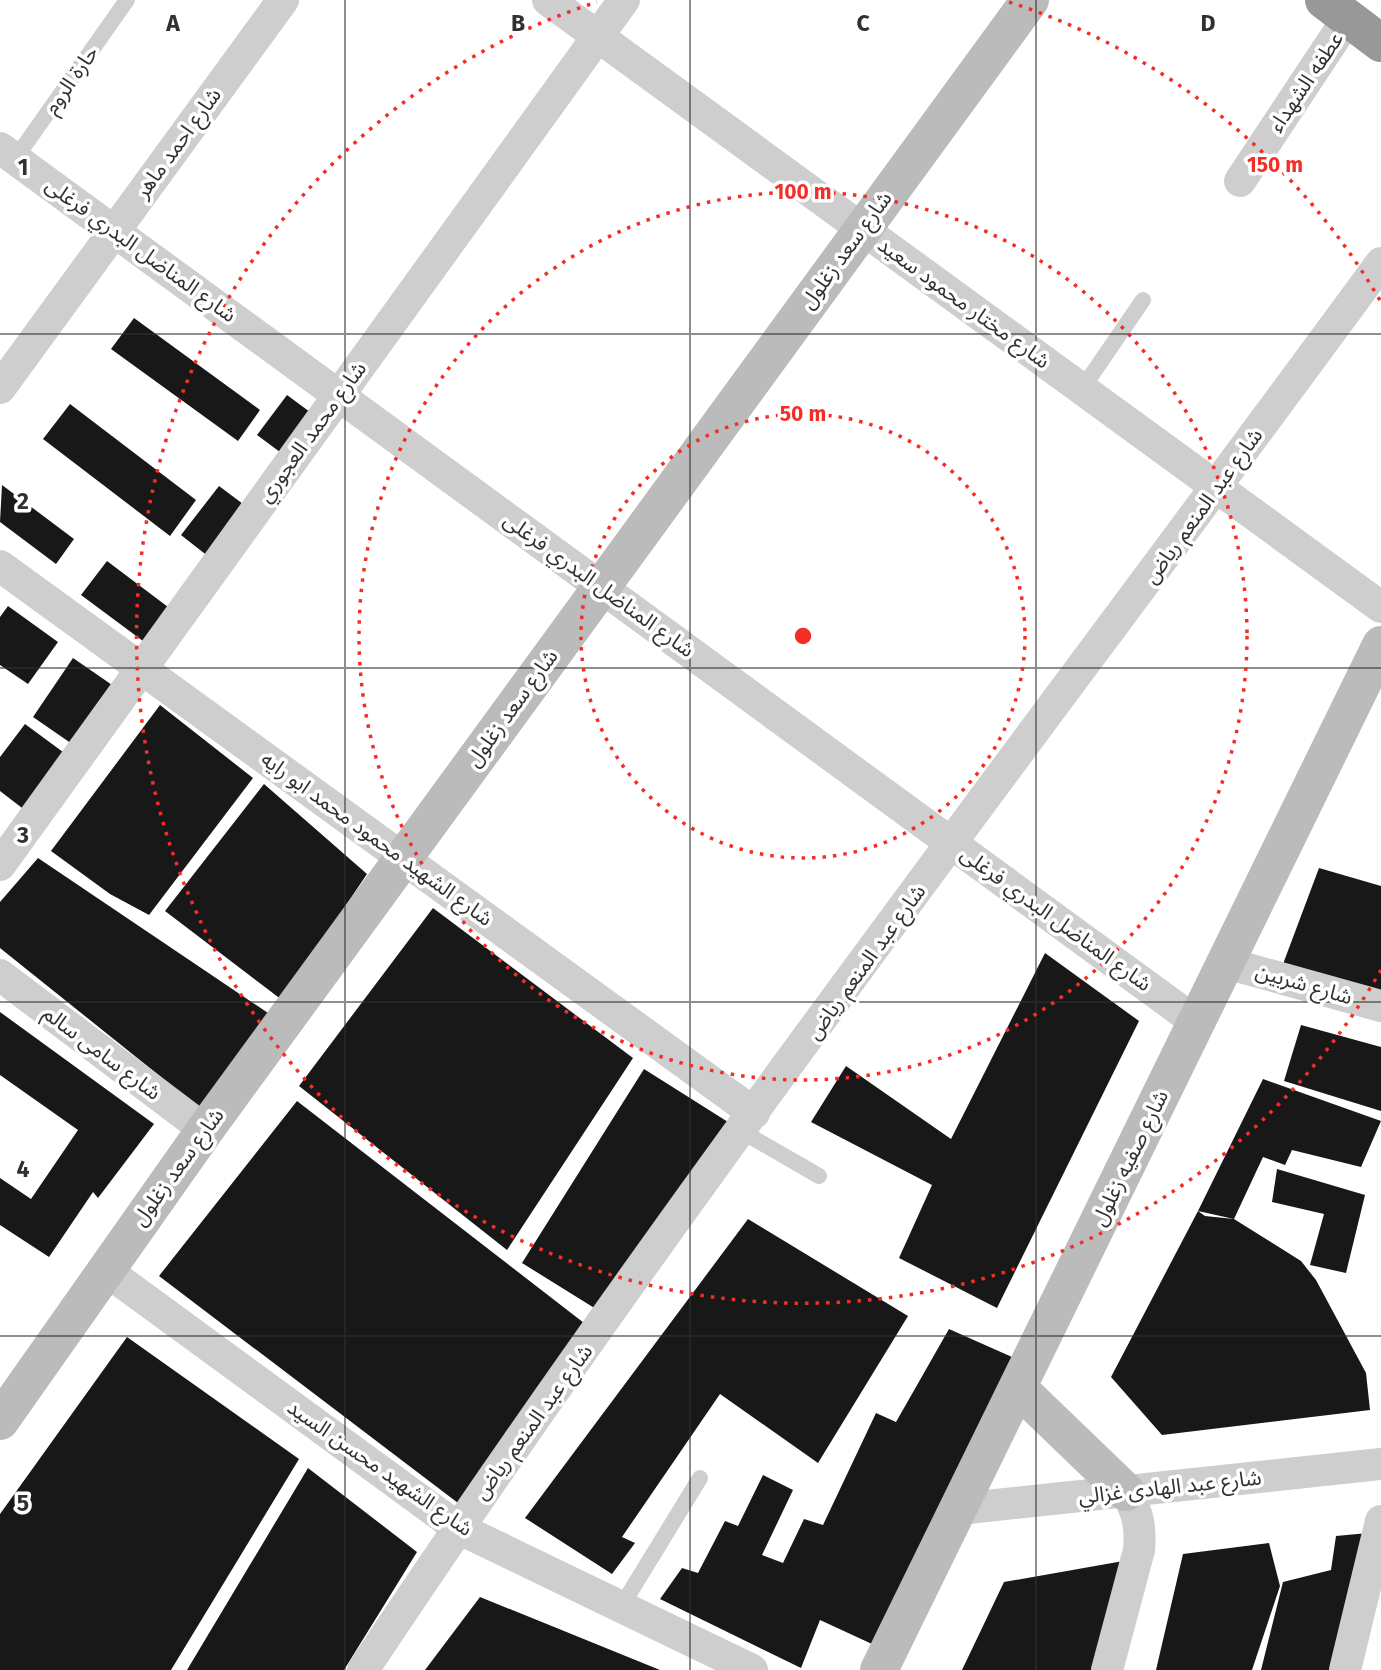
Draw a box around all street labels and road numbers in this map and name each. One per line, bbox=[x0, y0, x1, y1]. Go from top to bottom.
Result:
street label: عطفه الشهداء bbox=[1263, 27, 1349, 137]
street label: حارة الروم bbox=[38, 41, 106, 121]
street label: شارع احمد ماهر bbox=[129, 83, 228, 205]
street label: شارع المناضل البدري فرغلى bbox=[39, 172, 242, 330]
street label: شارع سعد زغلول bbox=[795, 186, 899, 315]
street label: شارع مختار محمود سعيد bbox=[872, 232, 1055, 376]
street label: شارع محمد العجوري bbox=[252, 356, 374, 509]
street label: شارع عبد المنعم رياض bbox=[1138, 423, 1270, 590]
street label: شارع المناضل البدري فرغلى bbox=[497, 507, 700, 665]
street label: شارع سعد زغلول bbox=[461, 644, 565, 773]
street label: شارع الشهيد محمود محمد ابو رايه bbox=[255, 746, 498, 933]
street label: شارع المناضل البدري فرغلى bbox=[954, 841, 1157, 999]
street label: شارع عبد المنعم رياض bbox=[801, 879, 933, 1046]
street label: شارع شربين bbox=[1252, 958, 1355, 1012]
street label: شارع سامى سالم bbox=[37, 1000, 166, 1107]
street label: شارع صفيه زغلول bbox=[1086, 1086, 1176, 1231]
street label: شارع سعد زغلول bbox=[127, 1103, 231, 1232]
street label: شارع عبد المنعم رياض bbox=[468, 1339, 600, 1506]
street label: شارع الشهيد محسن السيد bbox=[281, 1394, 478, 1544]
street label: شارع عبد الهادى غزالي bbox=[1077, 1464, 1263, 1512]

